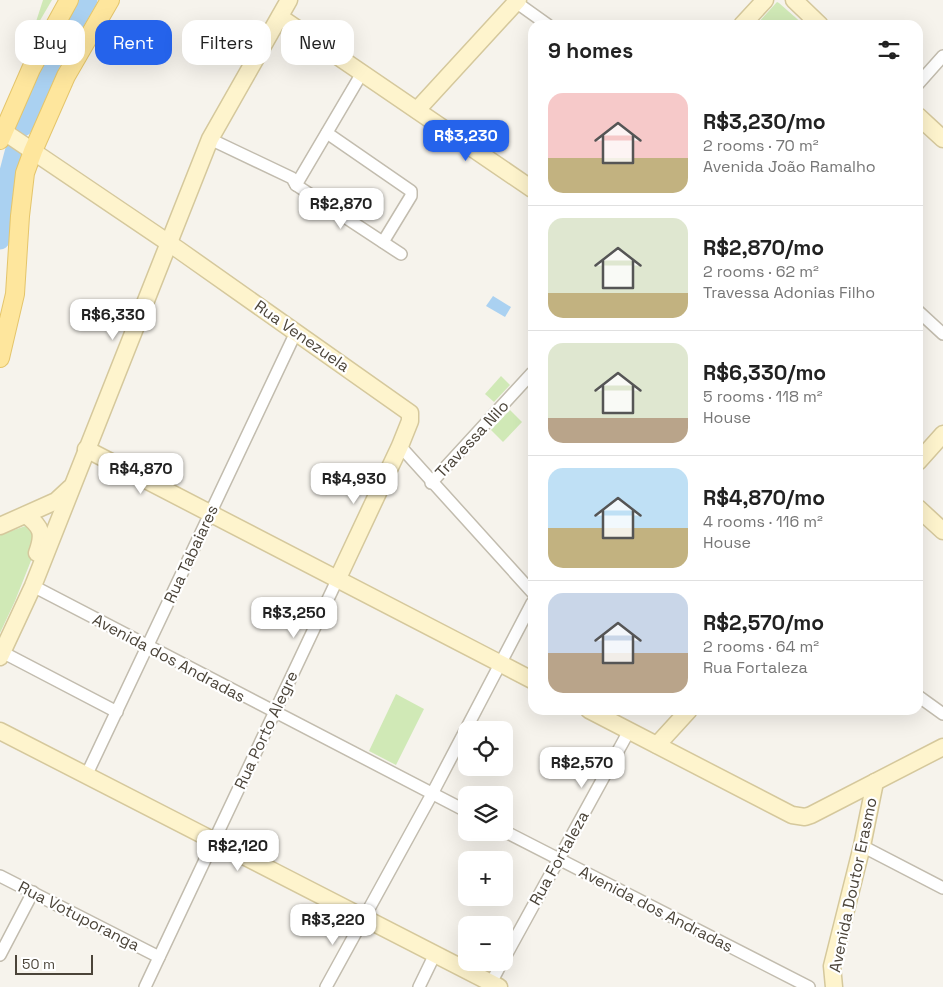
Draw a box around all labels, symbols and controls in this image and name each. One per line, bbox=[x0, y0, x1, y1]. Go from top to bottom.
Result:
chip: Buy bbox=[15, 20, 85, 65]
chip: Rent bbox=[95, 20, 172, 65]
chip: Filters bbox=[182, 20, 271, 65]
chip: New bbox=[281, 20, 354, 65]
icon: filters bbox=[875, 36, 903, 64]
text: 9 homes bbox=[548, 37, 633, 64]
text: R$3,230/mo bbox=[703, 108, 826, 135]
icon: home bbox=[588, 113, 648, 173]
pin: R$3,230 bbox=[420, 120, 512, 162]
text: R$3,230 bbox=[434, 125, 498, 146]
text: 2 rooms · 70 m² bbox=[703, 135, 819, 156]
text: Avenida João Ramalho bbox=[703, 156, 876, 177]
pin: R$2,870 bbox=[295, 188, 387, 230]
text: R$2,870 bbox=[310, 193, 372, 214]
text: R$2,870/mo bbox=[703, 234, 824, 261]
icon: home bbox=[588, 238, 648, 298]
text: 2 rooms · 62 m² bbox=[703, 261, 819, 282]
text: Travessa Adonias Filho bbox=[703, 282, 875, 303]
street label: Rua Venezuela bbox=[250, 295, 354, 377]
pin: R$6,330 bbox=[67, 298, 159, 341]
text: R$6,330 bbox=[81, 304, 145, 325]
text: R$6,330/mo bbox=[703, 359, 826, 386]
icon: home bbox=[588, 363, 648, 423]
text: 5 rooms · 118 m² bbox=[703, 386, 823, 407]
street label: Travessa Nilo bbox=[431, 396, 513, 482]
text: House bbox=[703, 407, 751, 428]
pin: R$4,870 bbox=[95, 452, 187, 495]
text: R$4,870 bbox=[109, 458, 173, 479]
pin: R$4,930 bbox=[308, 462, 400, 505]
text: R$4,930 bbox=[322, 468, 386, 489]
text: R$4,870/mo bbox=[703, 484, 825, 511]
icon: home bbox=[588, 488, 648, 548]
street label: Rua Tabaiares bbox=[159, 501, 223, 607]
text: 4 rooms · 116 m² bbox=[703, 511, 823, 532]
text: House bbox=[703, 532, 751, 553]
pin: R$3,250 bbox=[248, 596, 340, 639]
text: R$3,250 bbox=[262, 602, 326, 623]
street label: Avenida dos Andradas bbox=[89, 609, 249, 707]
text: R$2,570/mo bbox=[703, 609, 824, 636]
icon: home bbox=[588, 613, 648, 673]
text: 2 rooms · 64 m² bbox=[703, 636, 819, 657]
text: Rua Fortaleza bbox=[703, 657, 808, 678]
street label: Rua Porto Alegre bbox=[229, 667, 303, 793]
map controls bbox=[458, 721, 513, 971]
button: locate bbox=[458, 721, 513, 776]
pin: R$2,570 bbox=[536, 746, 628, 789]
text: R$2,570 bbox=[551, 752, 613, 773]
button: layers bbox=[458, 786, 513, 841]
street label: Avenida Doutor Erasmo bbox=[824, 796, 882, 974]
street label: Rua Fortaleza bbox=[524, 807, 594, 909]
pin: R$2,120 bbox=[192, 830, 284, 872]
text: R$2,120 bbox=[208, 835, 268, 856]
button: + bbox=[458, 851, 513, 906]
street label: Avenida dos Andradas bbox=[575, 861, 737, 957]
street label: Rua Votuporanga bbox=[15, 876, 143, 956]
pin: R$3,220 bbox=[287, 904, 379, 946]
text: R$3,220 bbox=[301, 909, 365, 930]
button: − bbox=[458, 916, 513, 971]
scale bar bbox=[15, 952, 92, 975]
text: 50 m bbox=[22, 955, 55, 973]

